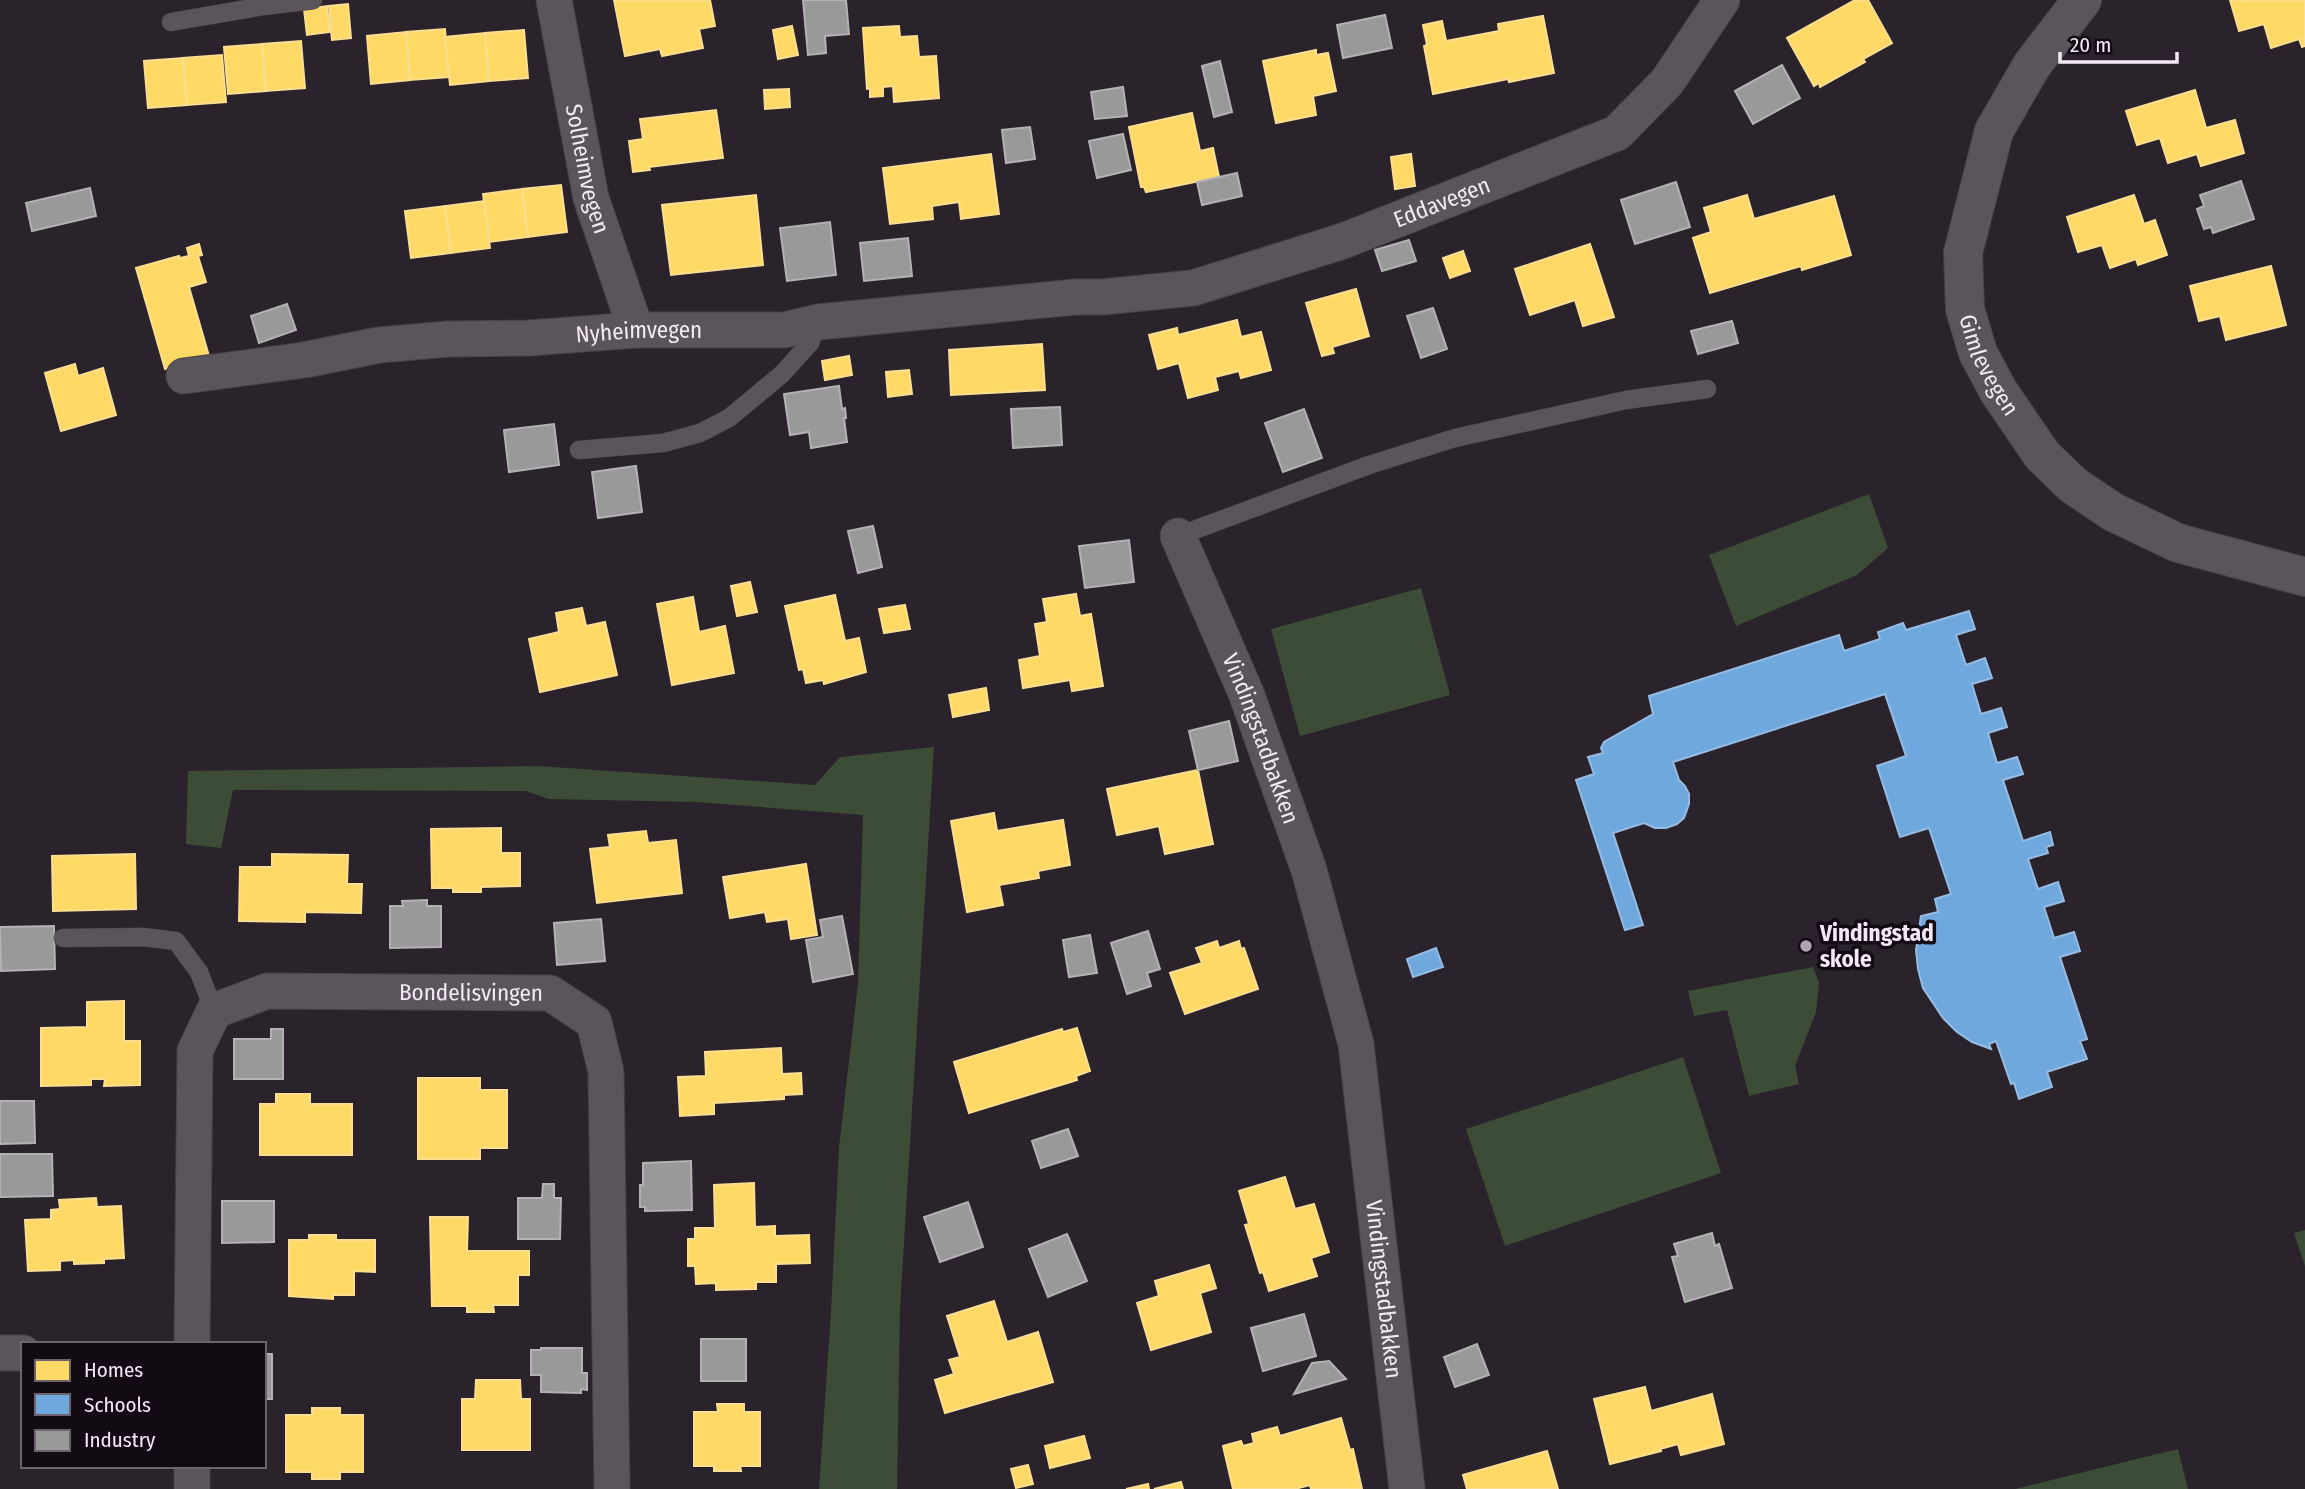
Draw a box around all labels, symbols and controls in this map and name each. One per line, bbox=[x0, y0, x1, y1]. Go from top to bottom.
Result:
scale bar bbox=[2060, 21, 2177, 65]
text: 20 m bbox=[2070, 32, 2111, 58]
street label: Solheimvegen bbox=[560, 102, 616, 237]
street label: Eddavegen bbox=[1389, 170, 1494, 234]
street label: Gimlevegen bbox=[1953, 311, 2025, 421]
street label: Nyheimvegen bbox=[575, 316, 702, 348]
street label: Vindingstadbakken bbox=[1217, 649, 1305, 827]
place label: Vindingstad skole bbox=[1819, 919, 1934, 973]
marker: Vindingstad skole bbox=[1798, 938, 1814, 954]
street label: Bondelisvingen bbox=[399, 978, 543, 1007]
street label: Vindingstadbakken bbox=[1360, 1198, 1408, 1380]
legend bbox=[21, 1342, 266, 1468]
text: Homes bbox=[84, 1357, 143, 1383]
text: Schools bbox=[84, 1392, 151, 1418]
text: Industry bbox=[84, 1427, 156, 1453]

